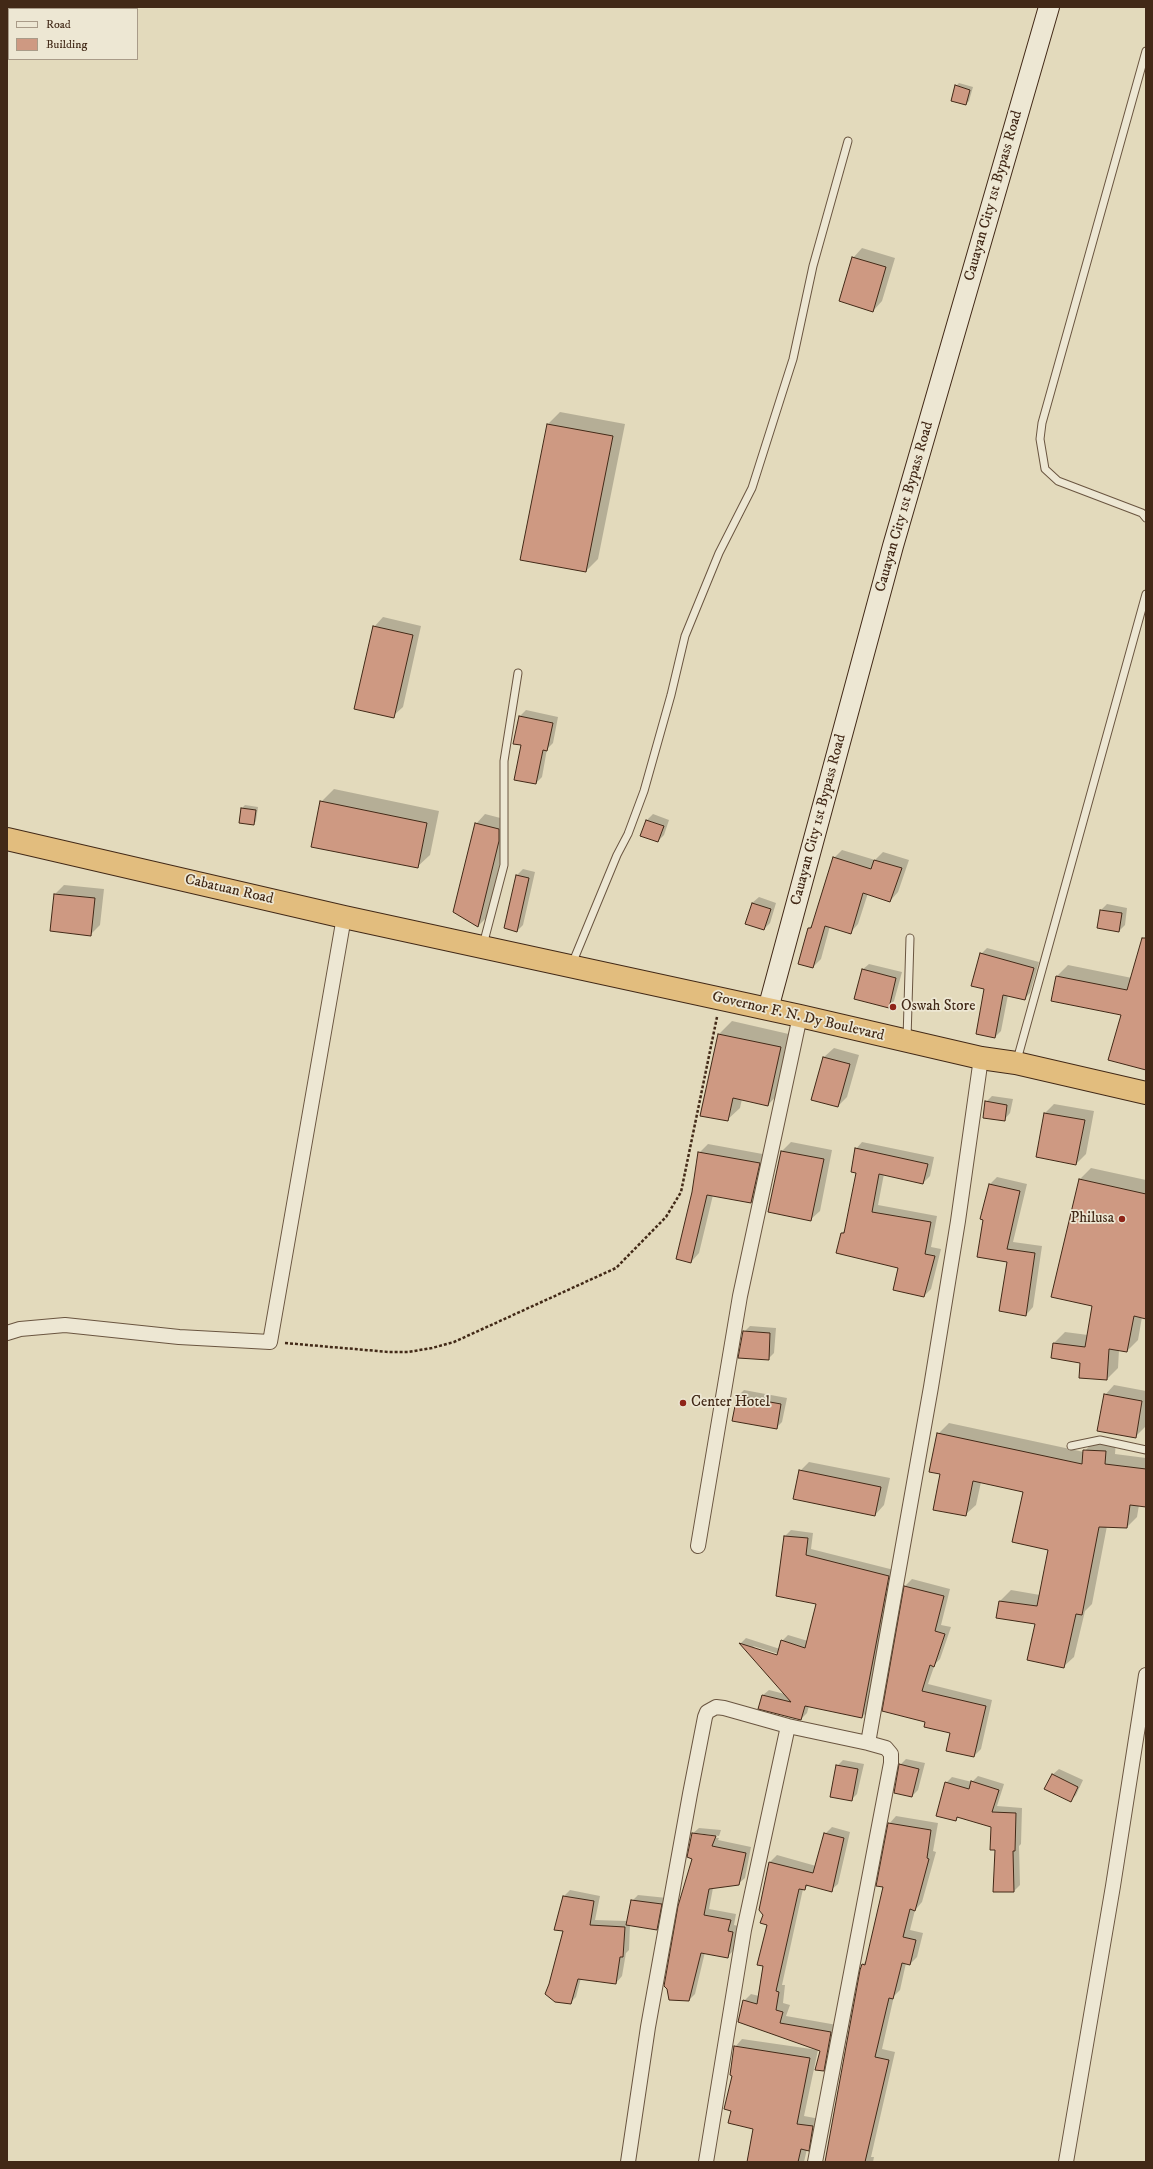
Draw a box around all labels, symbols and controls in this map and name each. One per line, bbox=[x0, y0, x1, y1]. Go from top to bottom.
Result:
legend bbox=[8, 8, 138, 60]
text: Road bbox=[46, 17, 71, 32]
text: Building bbox=[46, 37, 87, 52]
street label: Cauayan City 1st Bypass Road bbox=[961, 109, 1027, 283]
street label: Cauayan City 1st Bypass Road bbox=[872, 420, 938, 594]
street label: Cauayan City 1st Bypass Road bbox=[787, 732, 851, 908]
street label: Cabatuan Road bbox=[183, 871, 275, 909]
street label: Governor F. N. Dy Boulevard bbox=[710, 988, 886, 1046]
place label: Oswah Store bbox=[901, 998, 975, 1016]
marker: Oswah Store bbox=[888, 1002, 898, 1012]
place label: Philusa bbox=[1070, 1210, 1114, 1228]
marker: Philusa bbox=[1117, 1214, 1127, 1224]
place label: Center Hotel bbox=[691, 1394, 770, 1412]
marker: Center Hotel bbox=[678, 1398, 688, 1408]

